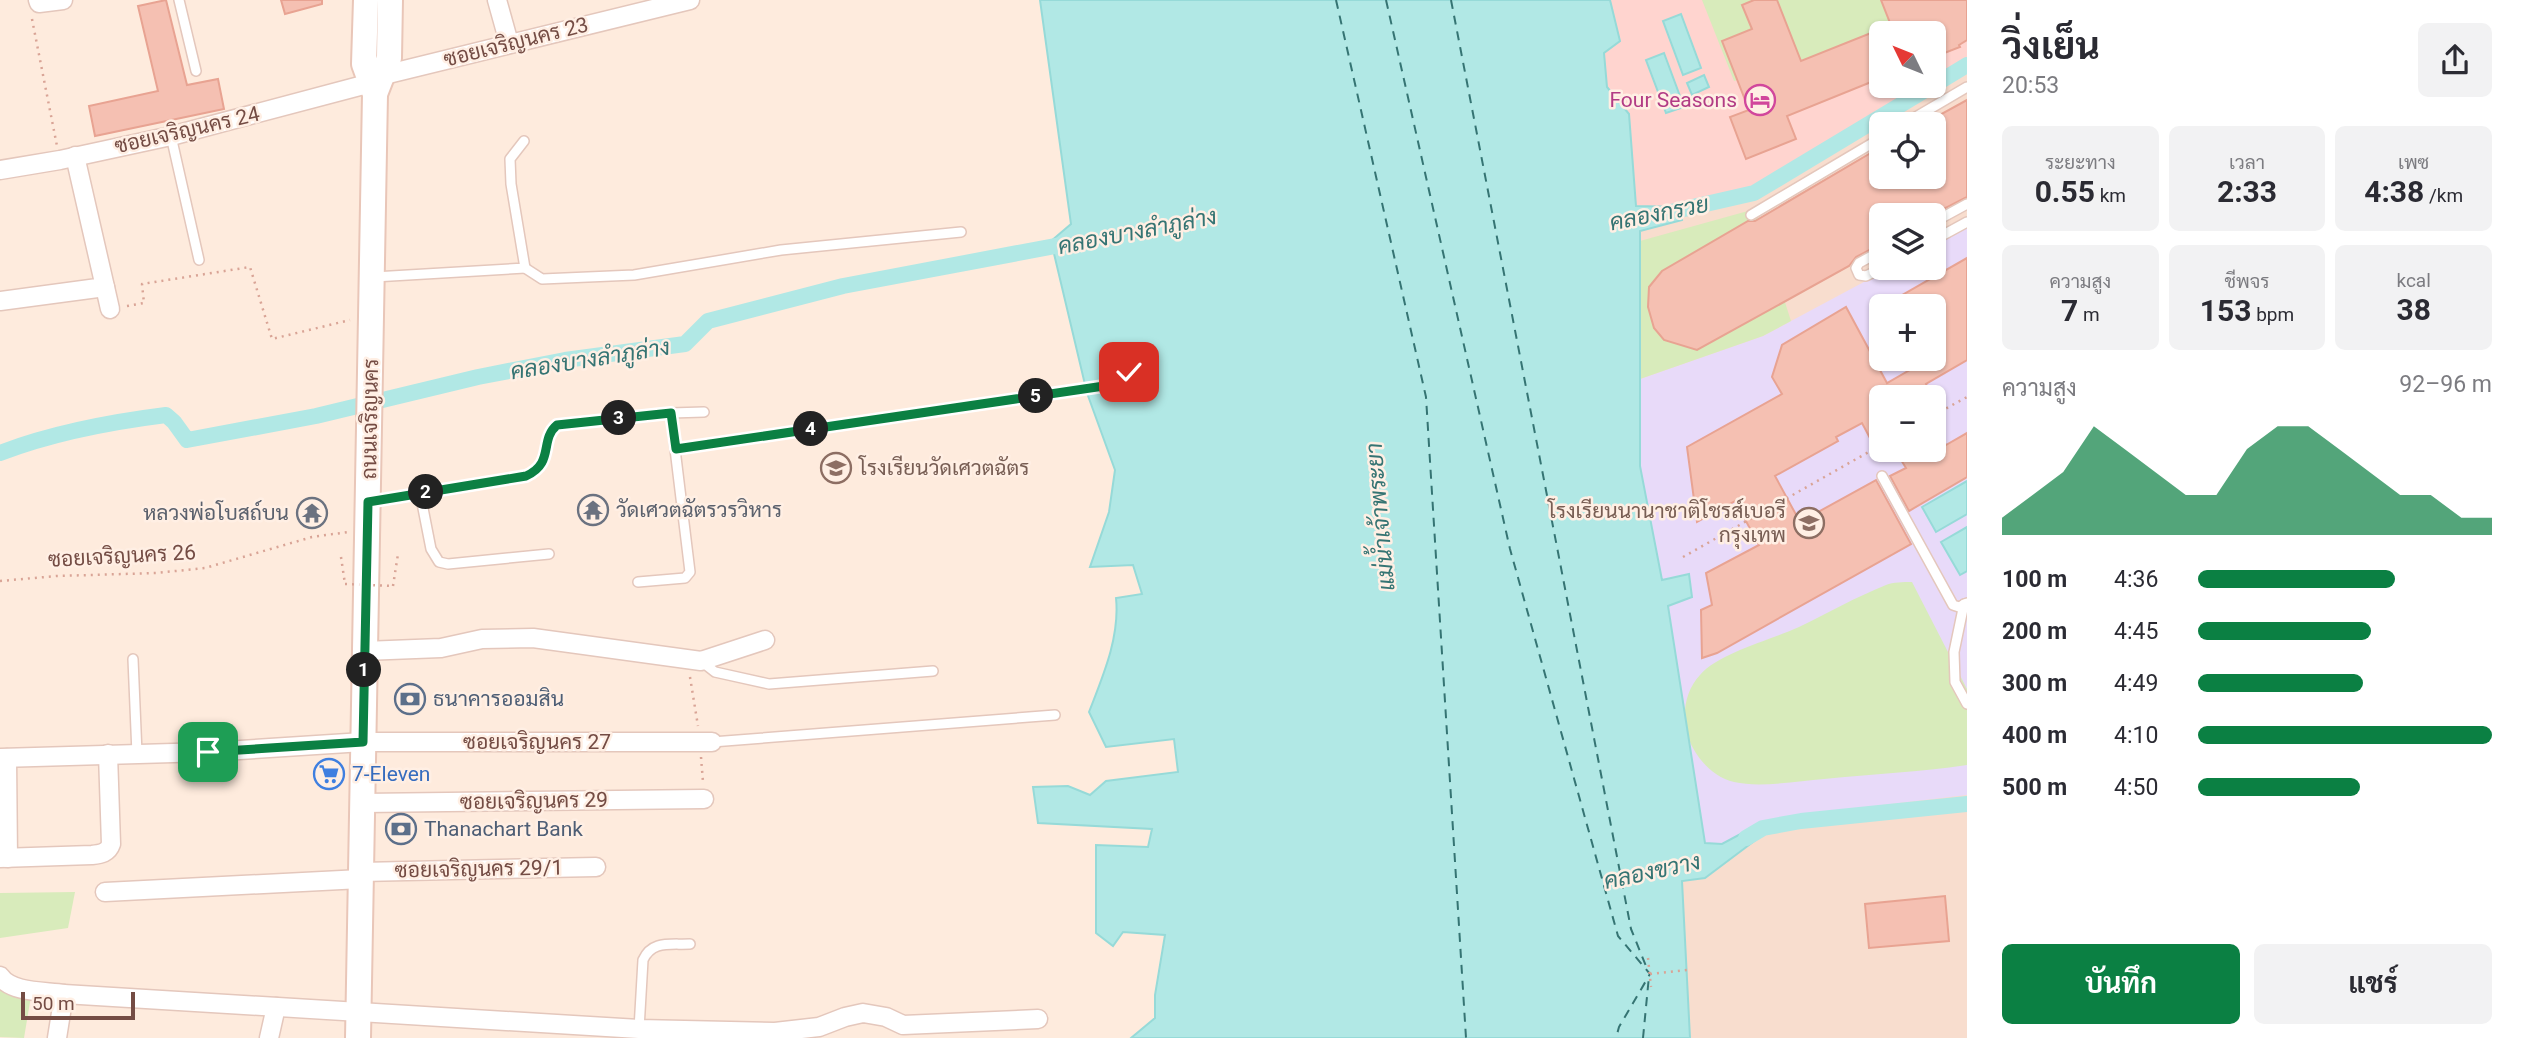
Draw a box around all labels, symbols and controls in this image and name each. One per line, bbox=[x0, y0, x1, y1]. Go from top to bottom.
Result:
street label: ซอยเจริญนคร 23 bbox=[441, 12, 591, 72]
north arrow bbox=[1869, 21, 1946, 98]
map controls bbox=[1869, 21, 1946, 462]
button: share bbox=[2418, 23, 2492, 97]
text: วิ่งเย็น bbox=[2002, 24, 2100, 68]
text: 20:53 bbox=[2002, 72, 2059, 99]
hotel icon: Four Seasons bbox=[1743, 83, 1777, 117]
place label: Four Seasons bbox=[1609, 88, 1737, 112]
street label: ซอยเจริญนคร 24 bbox=[112, 102, 262, 158]
button: locate bbox=[1869, 112, 1946, 189]
text: ระยะทาง bbox=[2045, 151, 2116, 174]
text: เวลา bbox=[2229, 151, 2265, 174]
text: เพซ bbox=[2398, 151, 2429, 174]
text: 0.55 bbox=[2035, 174, 2095, 209]
text: 2:33 bbox=[2217, 174, 2277, 209]
text: 4:38 bbox=[2364, 174, 2424, 209]
text: km bbox=[2095, 184, 2126, 207]
text: /km bbox=[2424, 184, 2463, 207]
water label: คลองกรวย bbox=[1607, 191, 1711, 236]
water label: คลองบางลำภูล่าง bbox=[1055, 202, 1219, 263]
button: layers bbox=[1869, 203, 1946, 280]
text: kcal bbox=[2396, 269, 2431, 292]
text: ความสูง bbox=[2049, 270, 2111, 293]
text: ชีพจร bbox=[2225, 270, 2269, 293]
text: 38 bbox=[2396, 292, 2431, 327]
text: 7 bbox=[2061, 293, 2078, 328]
text: 153 bbox=[2200, 293, 2251, 328]
button: + bbox=[1869, 294, 1946, 371]
text: m bbox=[2078, 303, 2100, 326]
text: bpm bbox=[2251, 303, 2294, 326]
water label: คลองบางลำภูล่าง bbox=[508, 333, 672, 388]
pin bbox=[1099, 342, 1159, 402]
icon: check bbox=[1110, 353, 1148, 391]
street label: ถนนเจริญนคร bbox=[357, 358, 383, 480]
text: 92–96 m bbox=[2399, 371, 2492, 398]
text: ความสูง bbox=[2002, 375, 2077, 402]
pin: 5 bbox=[1018, 378, 1054, 414]
text: 5 bbox=[1030, 384, 1041, 407]
button: − bbox=[1869, 385, 1946, 462]
pin: 3 bbox=[602, 400, 636, 436]
text: 3 bbox=[613, 406, 624, 429]
pin: 4 bbox=[794, 412, 828, 446]
text: 4 bbox=[805, 417, 816, 440]
water label: แม่น้ำเจ้าพระยา bbox=[1354, 442, 1400, 593]
school or university icon: โรงเรียนวัดเศวตฉัตร bbox=[819, 451, 853, 485]
place label: โรงเรียนวัดเศวตฉัตร bbox=[858, 455, 1029, 480]
pin: 2 bbox=[408, 475, 444, 510]
text: 2 bbox=[420, 480, 431, 503]
temple icon: วัดเศวตฉัตรวรวิหาร bbox=[576, 493, 610, 527]
temple icon: หลวงพ่อโบสถ์บน bbox=[295, 496, 329, 530]
place label: โรงเรียนนานาชาติโชรส์เบอรี กรุงเทพ bbox=[1547, 497, 1786, 549]
place label: วัดเศวตฉัตรวรวิหาร bbox=[616, 498, 782, 522]
place label: หลวงพ่อโบสถ์บน bbox=[143, 499, 289, 525]
school or university icon: โรงเรียนนานาชาติโชรส์เบอรี กรุงเทพ bbox=[1792, 506, 1826, 540]
street label: ซอยเจริญนคร 26 bbox=[47, 540, 197, 572]
text: 100 m bbox=[2002, 566, 2067, 593]
text: 4:36 bbox=[2114, 566, 2158, 593]
text: 200 m bbox=[2002, 618, 2067, 645]
text: 4:45 bbox=[2114, 618, 2158, 645]
pin: 1 bbox=[346, 652, 382, 688]
text: 1 bbox=[358, 658, 369, 681]
text: 300 m bbox=[2002, 670, 2067, 697]
text: 4:49 bbox=[2114, 670, 2158, 697]
bank icon: ธนาคารออมสิน bbox=[393, 682, 427, 716]
place label: ธนาคารออมสิน bbox=[433, 687, 564, 711]
pin bbox=[178, 722, 238, 782]
text: 400 m bbox=[2002, 722, 2067, 749]
text: 4:10 bbox=[2114, 722, 2158, 749]
street label: ซอยเจริญนคร 27 bbox=[463, 730, 611, 754]
icon: arrive bbox=[189, 733, 227, 771]
supermarket icon: 7-Eleven bbox=[312, 757, 346, 791]
place label: 7-Eleven bbox=[352, 762, 430, 786]
text: 500 m bbox=[2002, 774, 2067, 801]
text: 4:50 bbox=[2114, 774, 2158, 801]
street label: ซอยเจริญนคร 29 bbox=[460, 788, 608, 814]
bank icon: Thanachart Bank bbox=[384, 812, 418, 846]
place label: Thanachart Bank bbox=[424, 817, 583, 841]
water label: คลองขวาง bbox=[1601, 848, 1703, 895]
street label: ซอยเจริญนคร 29/1 bbox=[395, 856, 563, 882]
button: บันทึก bbox=[2002, 944, 2240, 1024]
button: แชร์ bbox=[2254, 944, 2492, 1024]
scale bar bbox=[21, 989, 135, 1021]
text: 50 m bbox=[32, 992, 75, 1015]

